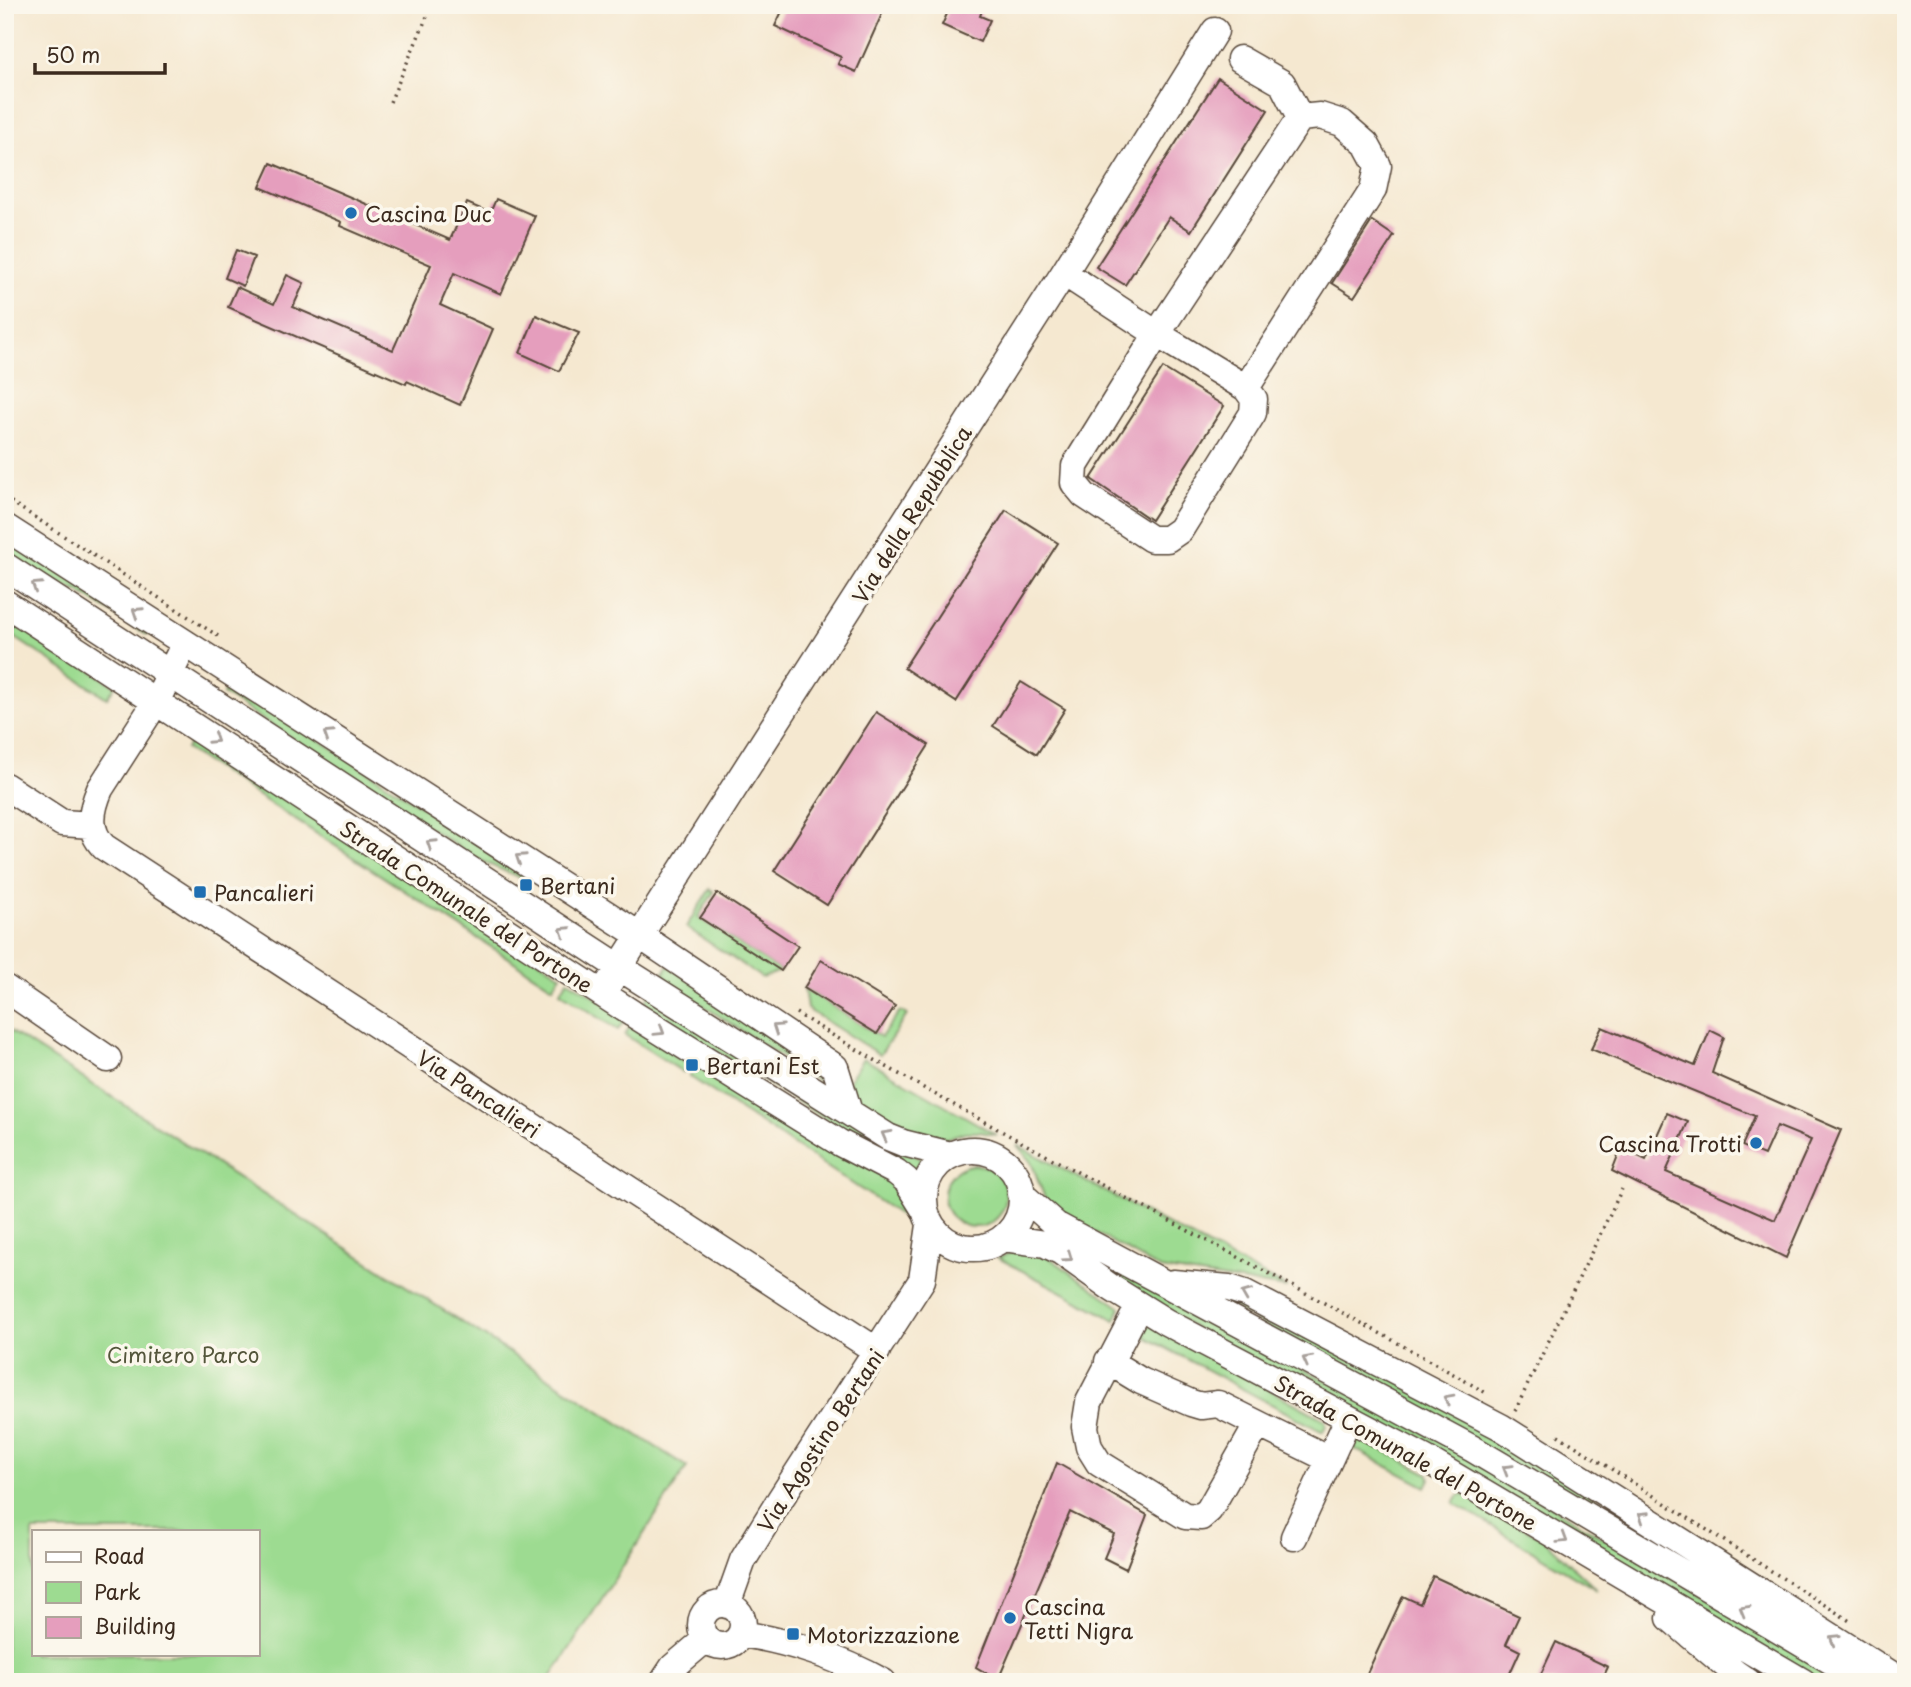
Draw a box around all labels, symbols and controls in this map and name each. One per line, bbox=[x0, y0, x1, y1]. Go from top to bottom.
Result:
scale bar bbox=[35, 32, 164, 76]
text: 50 m bbox=[46, 38, 100, 70]
place label: Cascina Duc bbox=[365, 197, 492, 229]
marker: Cascina Duc bbox=[343, 205, 359, 221]
street label: Via della Repubblica bbox=[843, 418, 979, 609]
one-way arrow bbox=[31, 581, 44, 594]
one-way arrow bbox=[132, 608, 145, 621]
one-way arrow bbox=[206, 731, 219, 744]
one-way arrow bbox=[323, 731, 336, 744]
street label: Strada Comunale del Portone bbox=[334, 812, 600, 1000]
one-way arrow bbox=[425, 839, 438, 852]
one-way arrow bbox=[514, 854, 527, 867]
place label: Bertani bbox=[540, 869, 615, 901]
place label: Pancalieri bbox=[214, 876, 314, 908]
marker: Bertani bbox=[518, 877, 534, 893]
marker: Pancalieri bbox=[192, 884, 208, 900]
one-way arrow bbox=[559, 926, 572, 939]
one-way arrow bbox=[652, 1022, 665, 1035]
one-way arrow bbox=[771, 1023, 784, 1036]
street label: Via Pancalieri bbox=[411, 1041, 547, 1145]
place label: Bertani Est bbox=[706, 1049, 819, 1081]
marker: Bertani Est bbox=[684, 1057, 700, 1073]
place label: Cascina Trotti bbox=[1598, 1127, 1742, 1159]
one-way arrow bbox=[881, 1130, 893, 1143]
marker: Cascina Trotti bbox=[1748, 1135, 1764, 1151]
one-way arrow bbox=[1060, 1249, 1073, 1261]
one-way arrow bbox=[1241, 1289, 1253, 1303]
park label: Cimitero Parco bbox=[107, 1338, 259, 1370]
street label: Via Agostino Bertani bbox=[749, 1342, 891, 1538]
one-way arrow bbox=[1302, 1354, 1314, 1368]
street label: Strada Comunale del Portone bbox=[1269, 1366, 1543, 1538]
one-way arrow bbox=[1443, 1393, 1455, 1407]
one-way arrow bbox=[1501, 1464, 1514, 1477]
one-way arrow bbox=[1637, 1512, 1650, 1525]
legend bbox=[32, 1530, 259, 1656]
one-way arrow bbox=[1555, 1531, 1568, 1544]
text: Road bbox=[94, 1539, 145, 1571]
text: Park bbox=[94, 1575, 141, 1607]
place label: Cascina Tetti Nigra bbox=[1024, 1590, 1133, 1646]
one-way arrow bbox=[1739, 1606, 1752, 1619]
text: Building bbox=[94, 1609, 176, 1641]
marker: Cascina Tetti Nigra bbox=[1002, 1610, 1018, 1626]
place label: Motorizzazione bbox=[807, 1618, 960, 1650]
marker: Motorizzazione bbox=[785, 1626, 801, 1642]
one-way arrow bbox=[1829, 1634, 1842, 1647]

